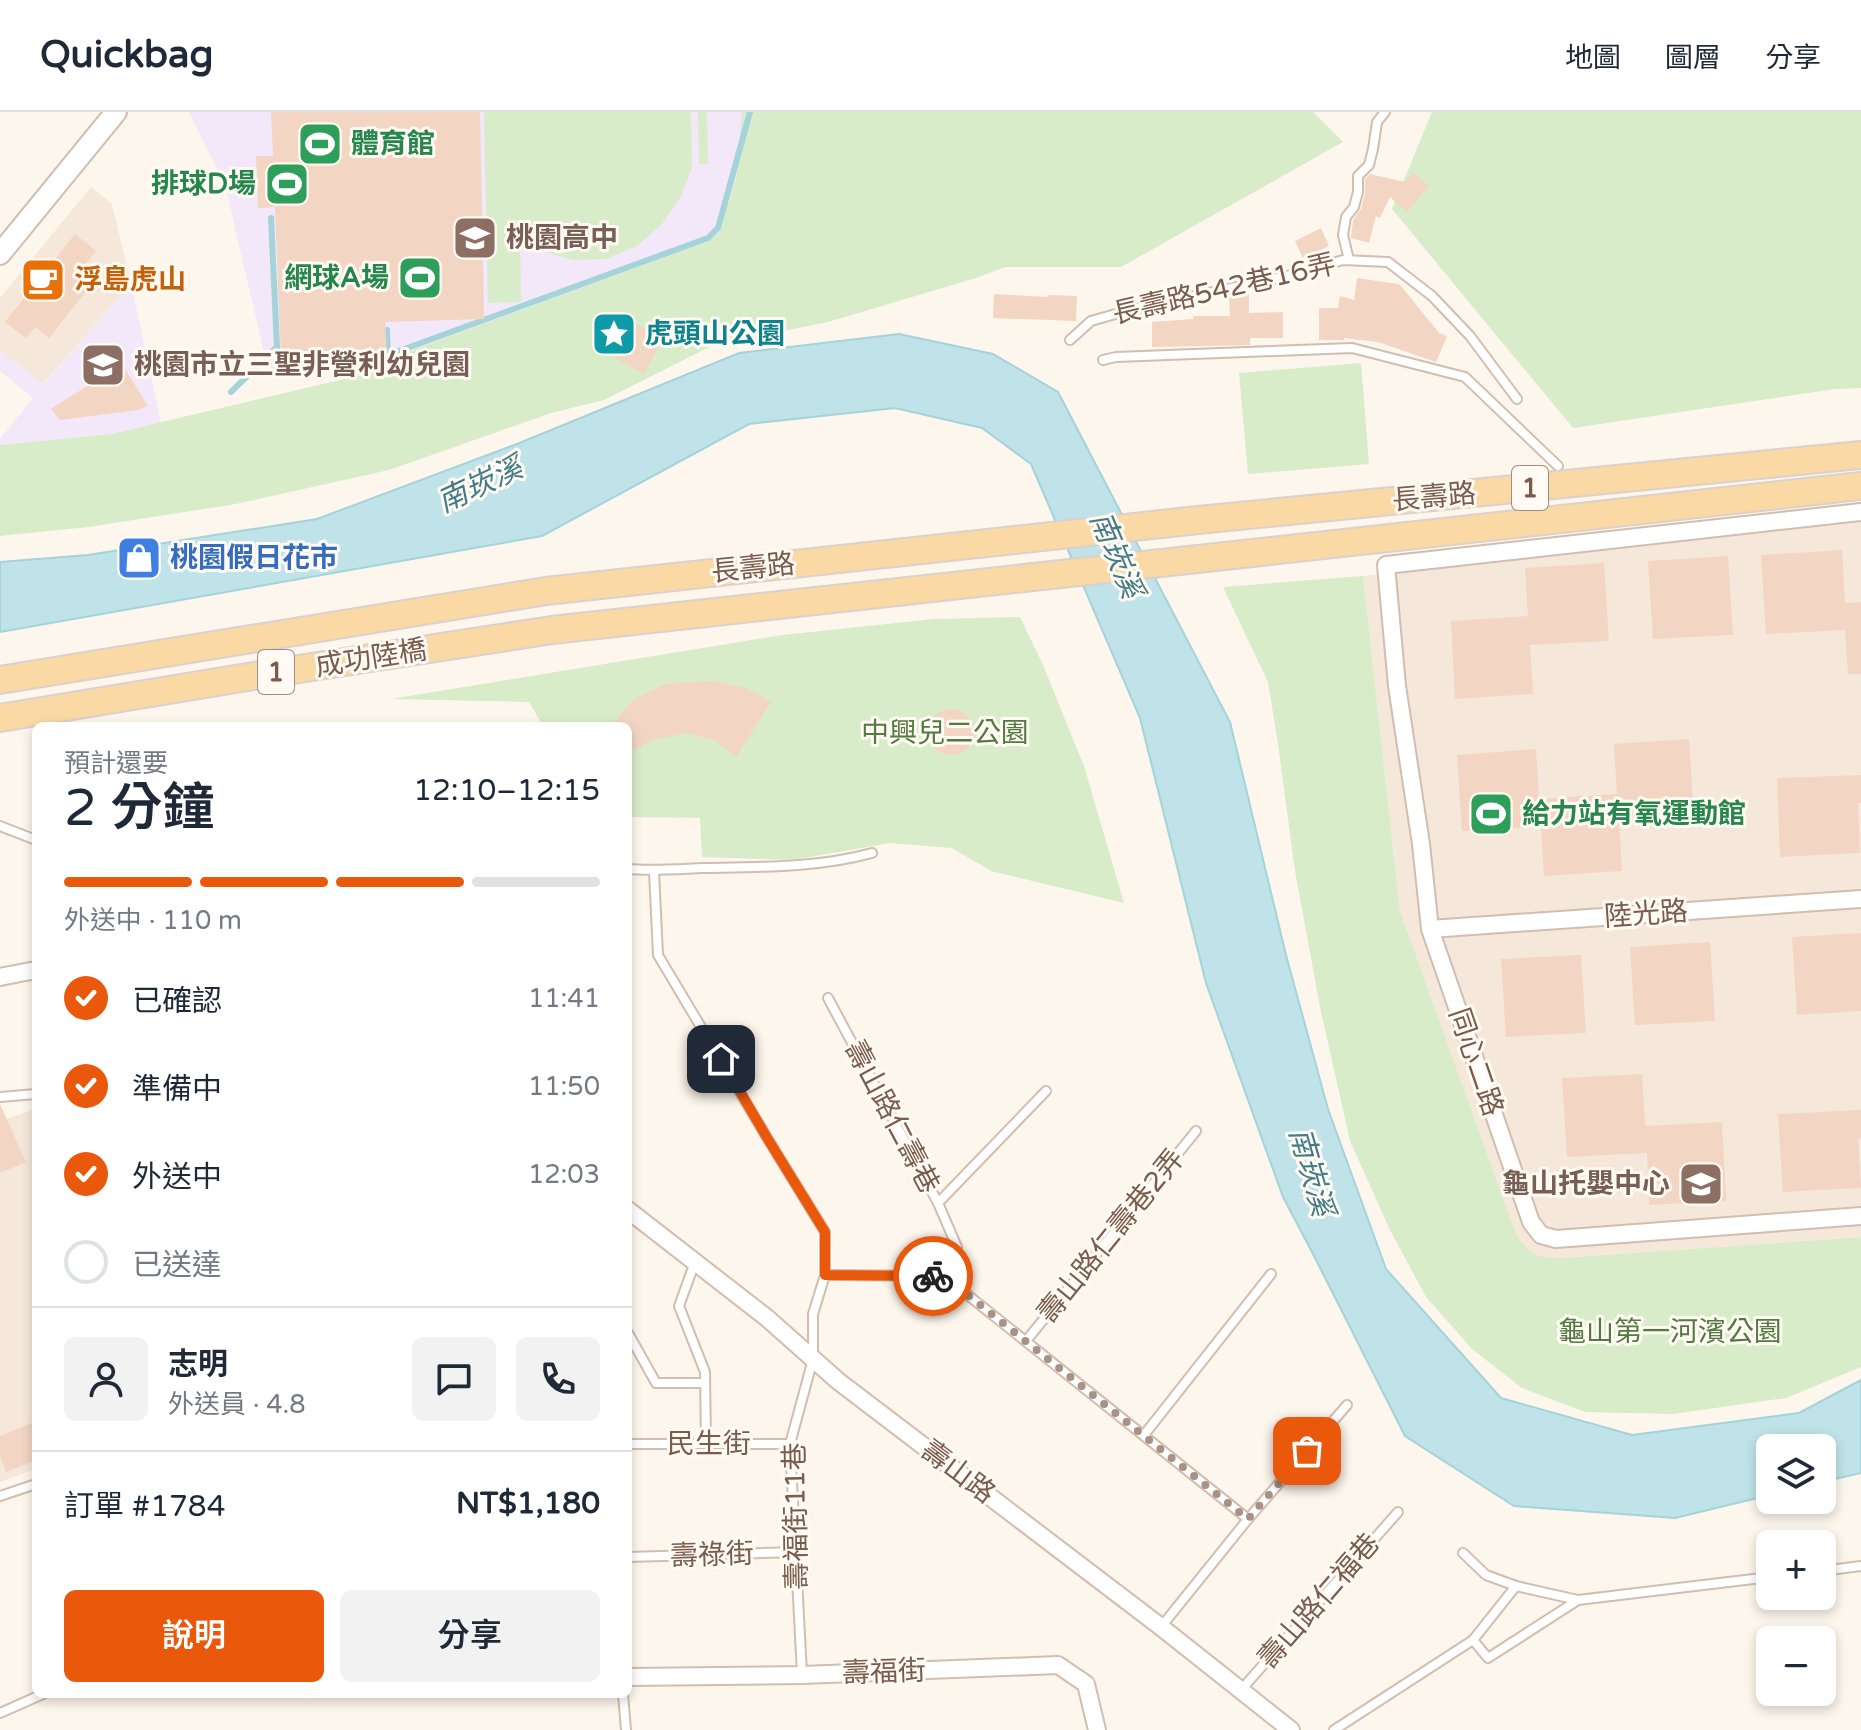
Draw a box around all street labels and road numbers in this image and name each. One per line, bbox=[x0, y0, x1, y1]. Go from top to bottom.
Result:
street label: 長壽路542巷16弄 bbox=[1109, 247, 1339, 331]
road number: 1 bbox=[1512, 466, 1548, 510]
street label: 長壽路 bbox=[1391, 476, 1477, 518]
street label: 長壽路 bbox=[709, 547, 797, 589]
street label: 成功陸橋 bbox=[313, 632, 429, 684]
road number: 1 bbox=[258, 650, 294, 694]
street label: 陸光路 bbox=[1603, 894, 1689, 934]
street label: 同心二路 bbox=[1442, 1004, 1510, 1120]
street label: 壽山路仁壽巷 bbox=[838, 1035, 946, 1199]
street label: 壽山路仁壽巷2弄 bbox=[1031, 1142, 1191, 1330]
street label: 民生街 bbox=[667, 1427, 751, 1461]
street label: 壽山路 bbox=[914, 1433, 1002, 1511]
street label: 壽福街11巷 bbox=[778, 1442, 814, 1590]
street label: 壽山路仁福巷 bbox=[1251, 1526, 1387, 1676]
street label: 壽祿街 bbox=[669, 1537, 755, 1573]
street label: 壽福街 bbox=[841, 1654, 927, 1690]

